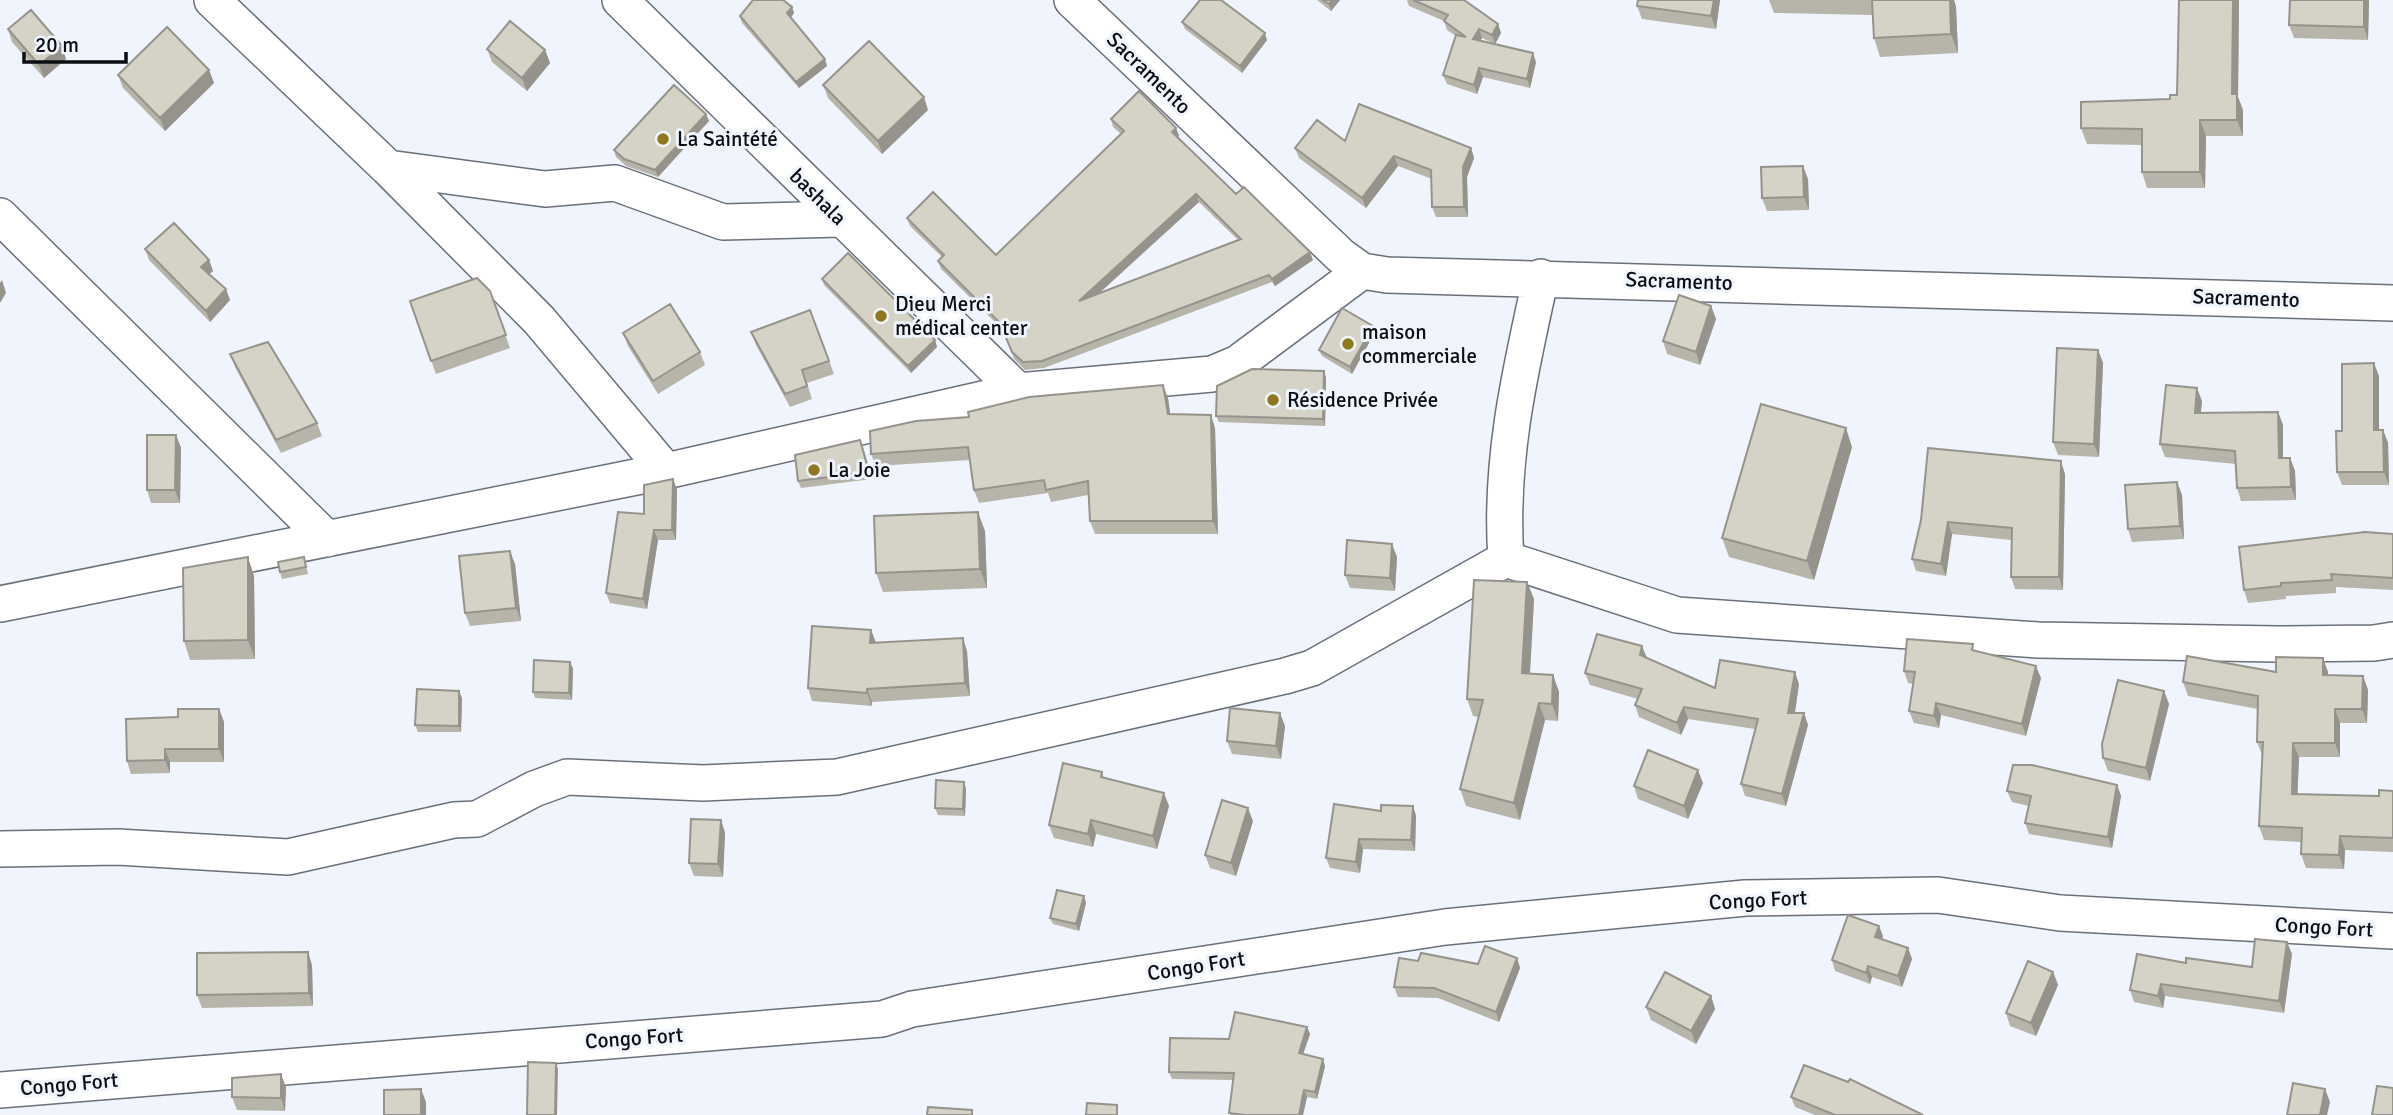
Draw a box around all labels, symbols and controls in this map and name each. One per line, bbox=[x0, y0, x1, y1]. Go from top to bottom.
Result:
scale bar bbox=[24, 21, 126, 65]
street label: Sacramento bbox=[1101, 26, 1197, 120]
text: 20 m bbox=[35, 32, 79, 58]
place label: La Saintété bbox=[677, 126, 778, 152]
marker: La Saintété bbox=[655, 131, 671, 147]
street label: bashala bbox=[784, 163, 852, 231]
street label: Sacramento bbox=[1625, 266, 1733, 296]
street label: Sacramento bbox=[2192, 283, 2300, 313]
place label: Dieu Merci médical center bbox=[895, 291, 1028, 341]
marker: Dieu Merci médical center bbox=[873, 308, 889, 324]
place label: maison commerciale bbox=[1362, 319, 1477, 369]
marker: maison commerciale bbox=[1340, 336, 1356, 352]
place label: Résidence Privée bbox=[1287, 387, 1438, 413]
marker: Résidence Privée bbox=[1265, 392, 1281, 408]
place label: La Joie bbox=[828, 457, 891, 483]
marker: La Joie bbox=[806, 462, 822, 478]
street label: Congo Fort bbox=[1708, 884, 1808, 916]
street label: Congo Fort bbox=[2274, 911, 2374, 943]
street label: Congo Fort bbox=[1145, 945, 1247, 987]
street label: Congo Fort bbox=[584, 1022, 684, 1054]
street label: Congo Fort bbox=[19, 1067, 119, 1101]

